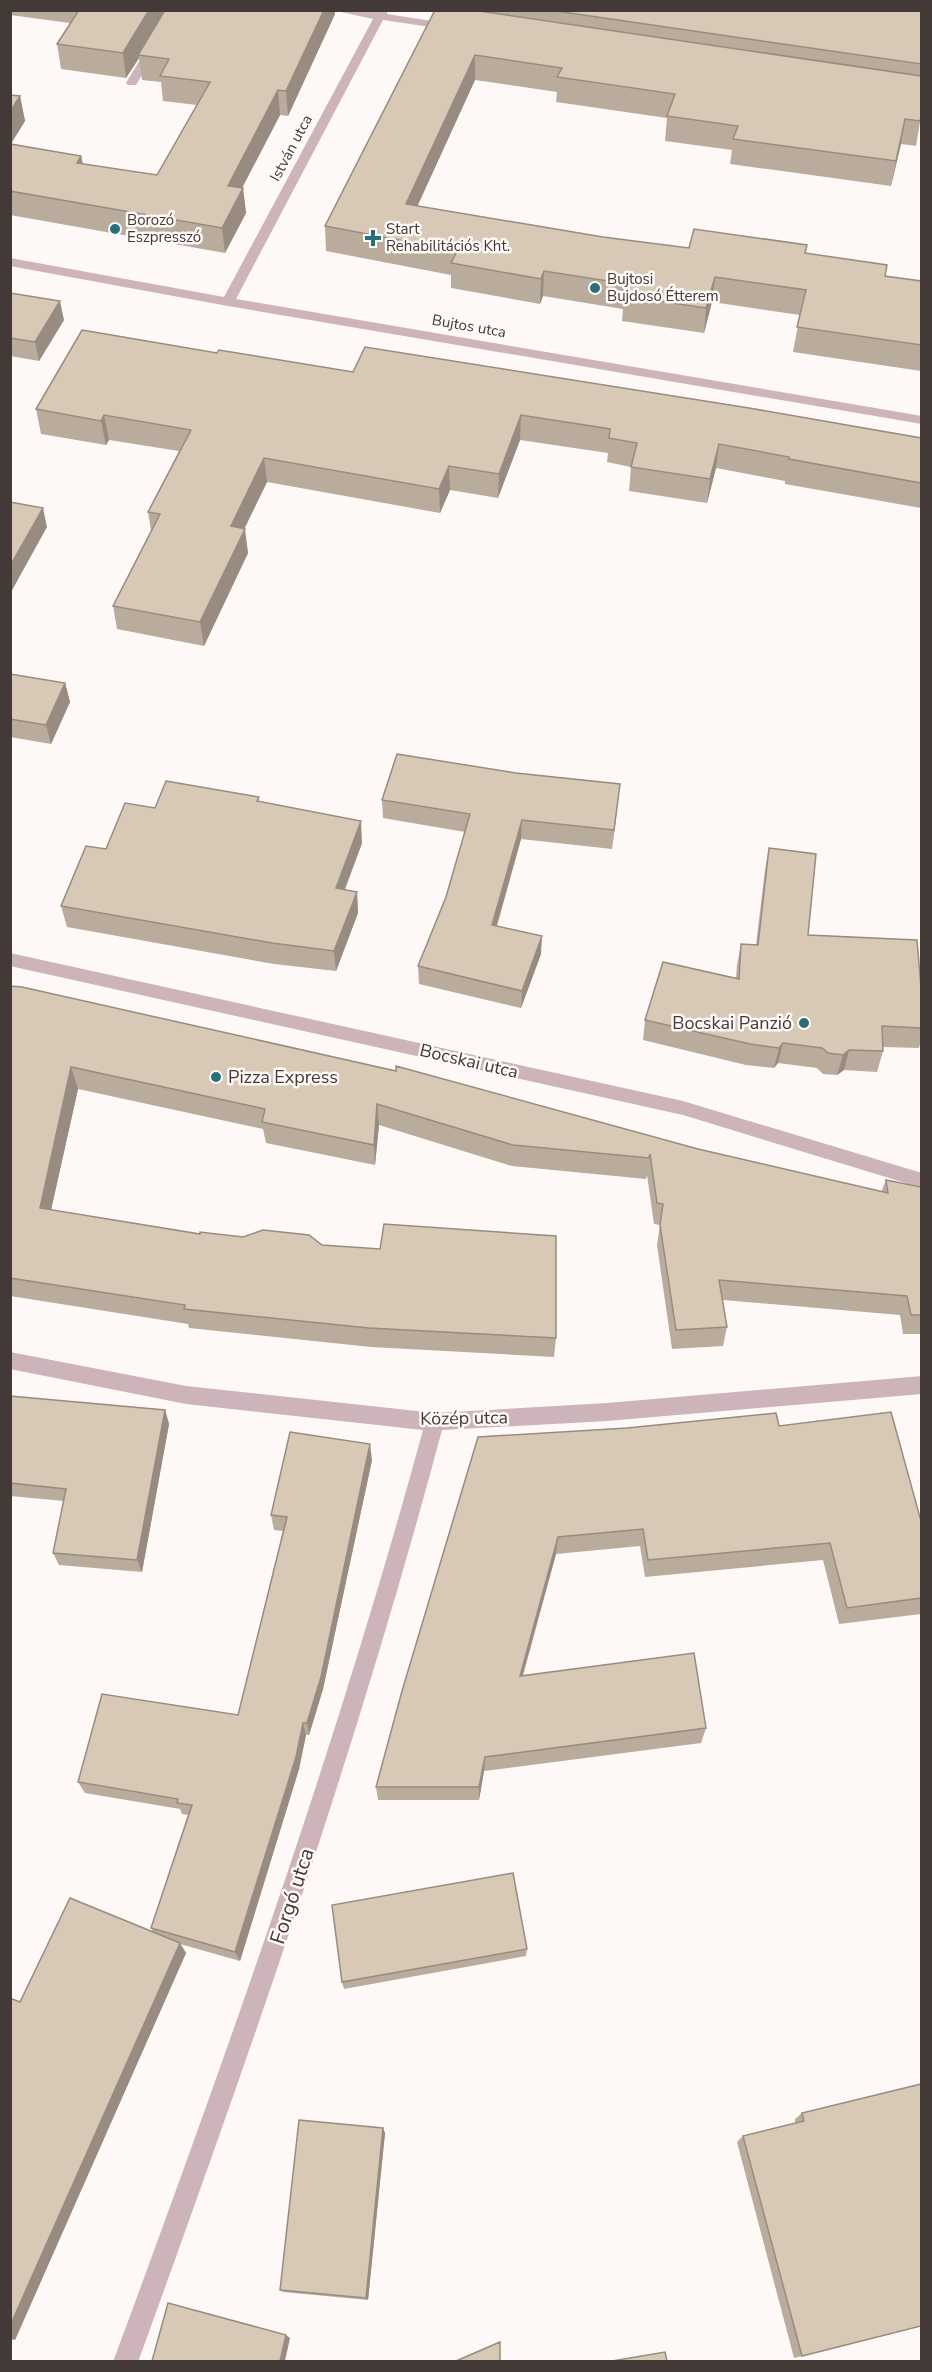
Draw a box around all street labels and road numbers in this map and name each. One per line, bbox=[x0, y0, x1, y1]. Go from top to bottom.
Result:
street label: István utca bbox=[265, 111, 317, 185]
street label: Bujtos utca bbox=[430, 310, 508, 342]
street label: Bocskai utca bbox=[417, 1038, 521, 1084]
street label: Közép utca bbox=[420, 1405, 508, 1431]
street label: Forgó utca bbox=[263, 1844, 321, 1948]

